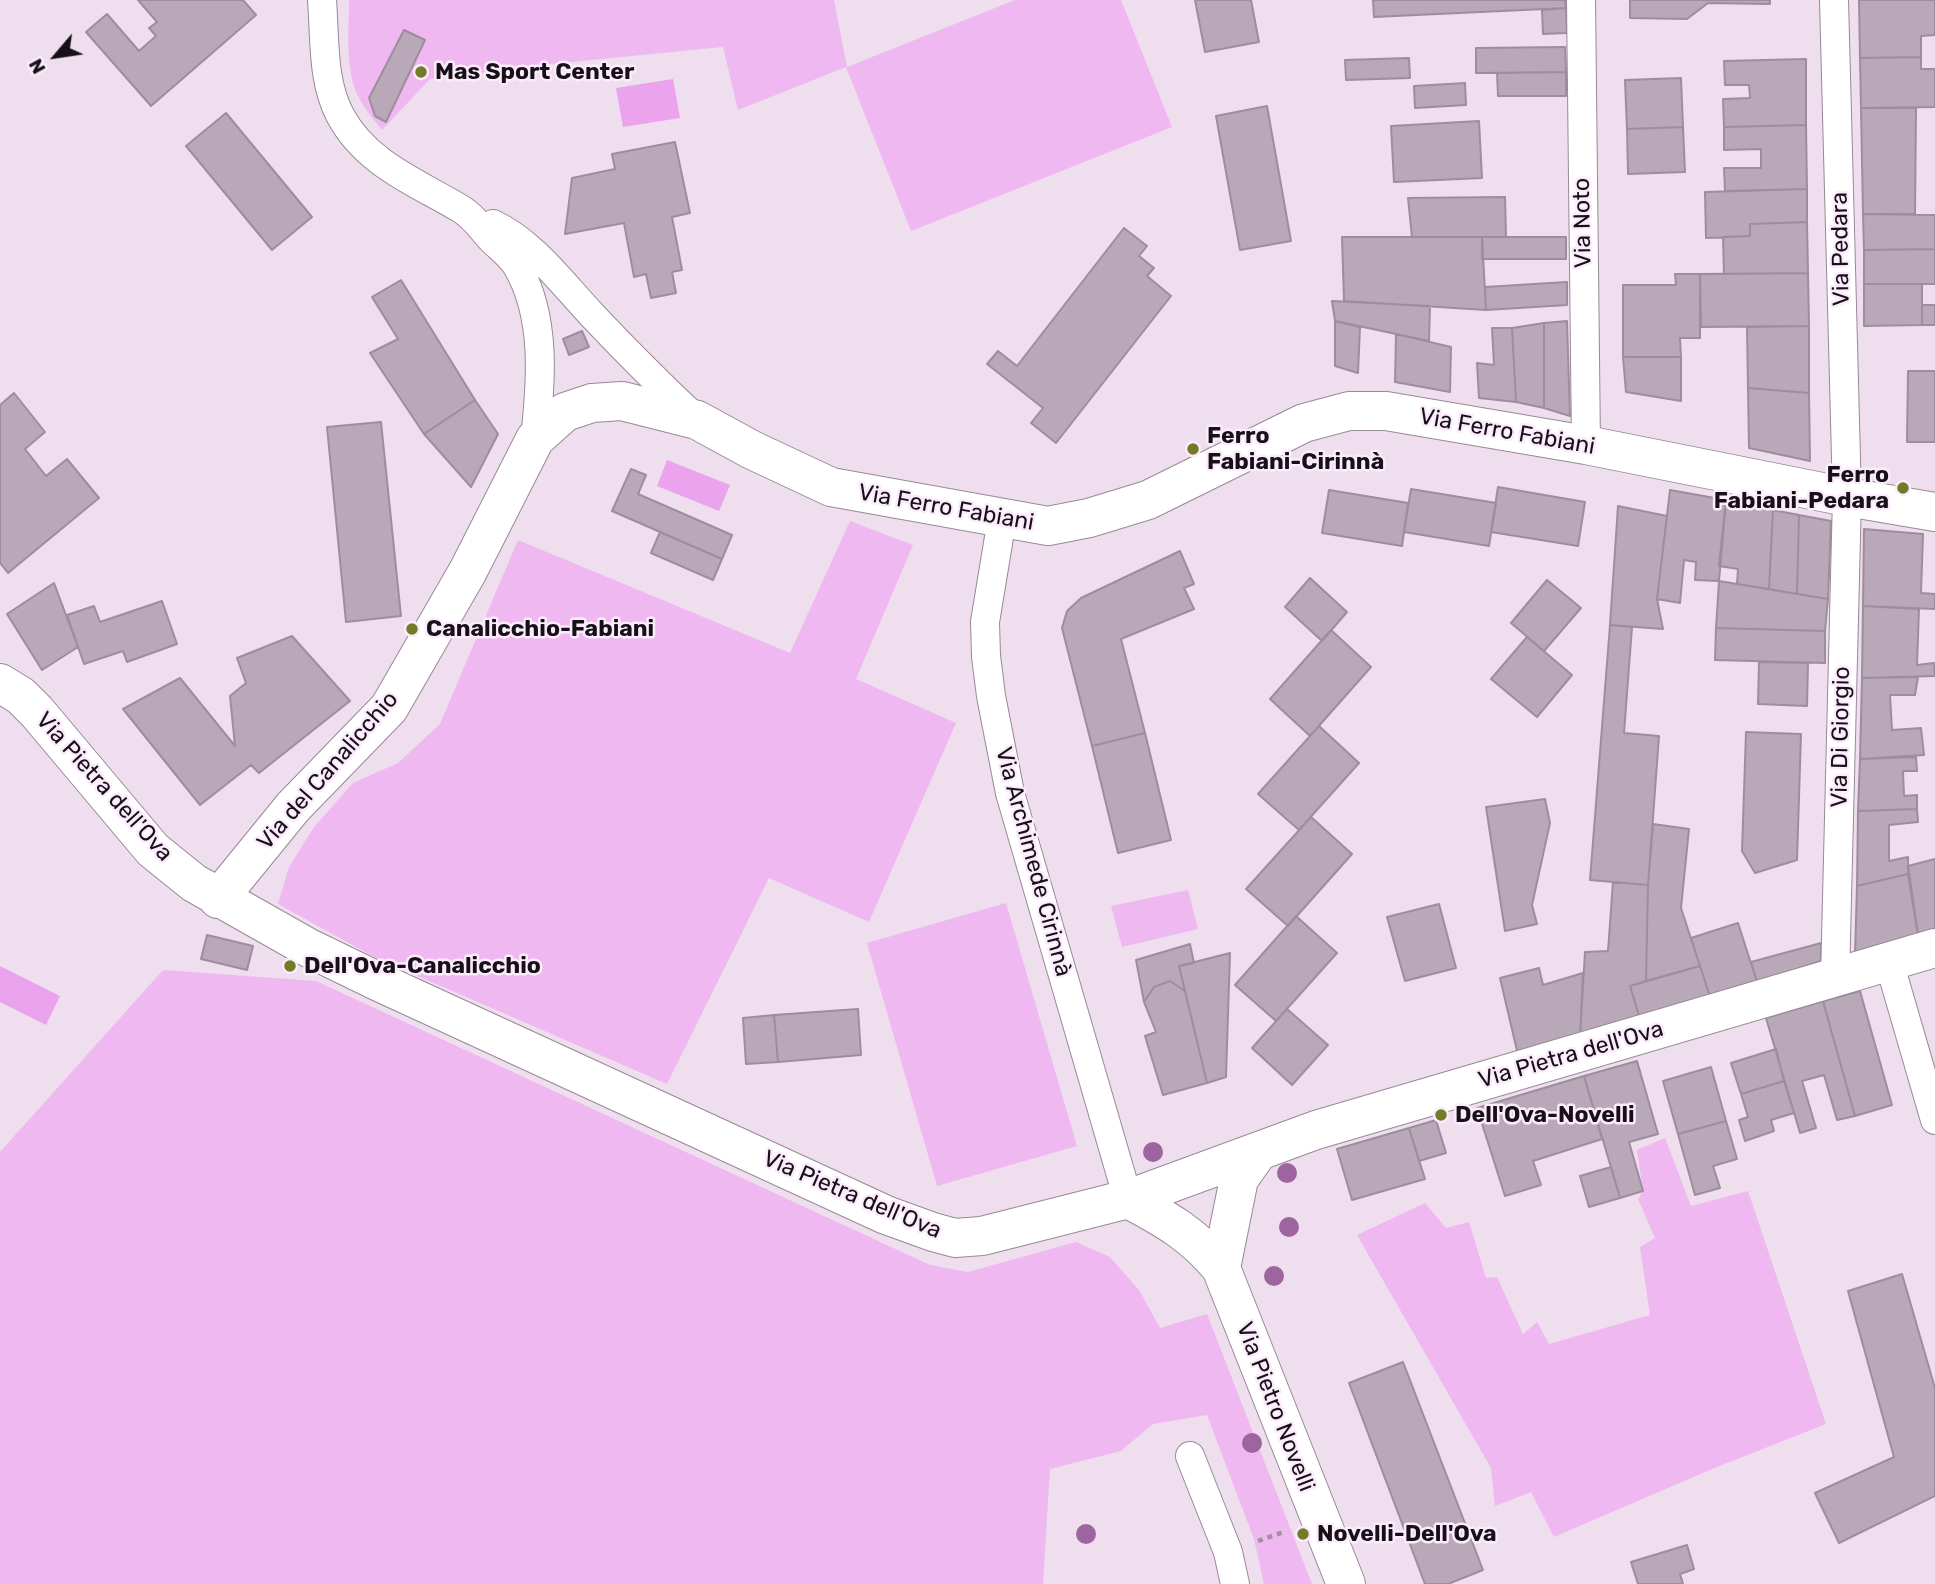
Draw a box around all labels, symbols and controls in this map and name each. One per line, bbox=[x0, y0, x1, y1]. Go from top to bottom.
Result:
north arrow bbox=[21, 21, 91, 91]
text: N bbox=[24, 55, 51, 78]
place label: Mas Sport Center bbox=[435, 58, 634, 86]
marker: Mas Sport Center bbox=[413, 64, 429, 80]
street label: Via Noto bbox=[1568, 178, 1598, 268]
street label: Via Pedara bbox=[1826, 192, 1856, 306]
street label: Via Ferro Fabiani bbox=[1417, 403, 1597, 461]
place label: Ferro Fabiani-Cirinnà bbox=[1207, 422, 1384, 476]
marker: Ferro Fabiani-Cirinnà bbox=[1185, 441, 1201, 457]
place label: Ferro Fabiani-Pedara bbox=[1714, 461, 1889, 515]
street label: Via Ferro Fabiani bbox=[856, 479, 1036, 537]
marker: Ferro Fabiani-Pedara bbox=[1895, 480, 1911, 496]
place label: Canalicchio-Fabiani bbox=[426, 615, 654, 643]
marker: Canalicchio-Fabiani bbox=[404, 621, 420, 637]
street label: Via Di Giorgio bbox=[1826, 666, 1856, 808]
street label: Via del Canalicchio bbox=[252, 686, 404, 856]
street label: Via Pietra dell'Ova bbox=[30, 707, 178, 867]
street label: Via Archimede Cirinnà bbox=[989, 744, 1077, 980]
place label: Dell'Ova-Canalicchio bbox=[304, 952, 541, 980]
marker: Dell'Ova-Canalicchio bbox=[282, 958, 298, 974]
street label: Via Pietra dell'Ova bbox=[1475, 1015, 1667, 1095]
place label: Dell'Ova-Novelli bbox=[1455, 1101, 1635, 1129]
marker: Dell'Ova-Novelli bbox=[1433, 1107, 1449, 1123]
street label: Via Pietra dell'Ova bbox=[759, 1145, 945, 1245]
street label: Via Pietro Novelli bbox=[1230, 1318, 1320, 1496]
place label: Novelli-Dell'Ova bbox=[1317, 1520, 1497, 1548]
marker: Novelli-Dell'Ova bbox=[1295, 1526, 1311, 1542]

